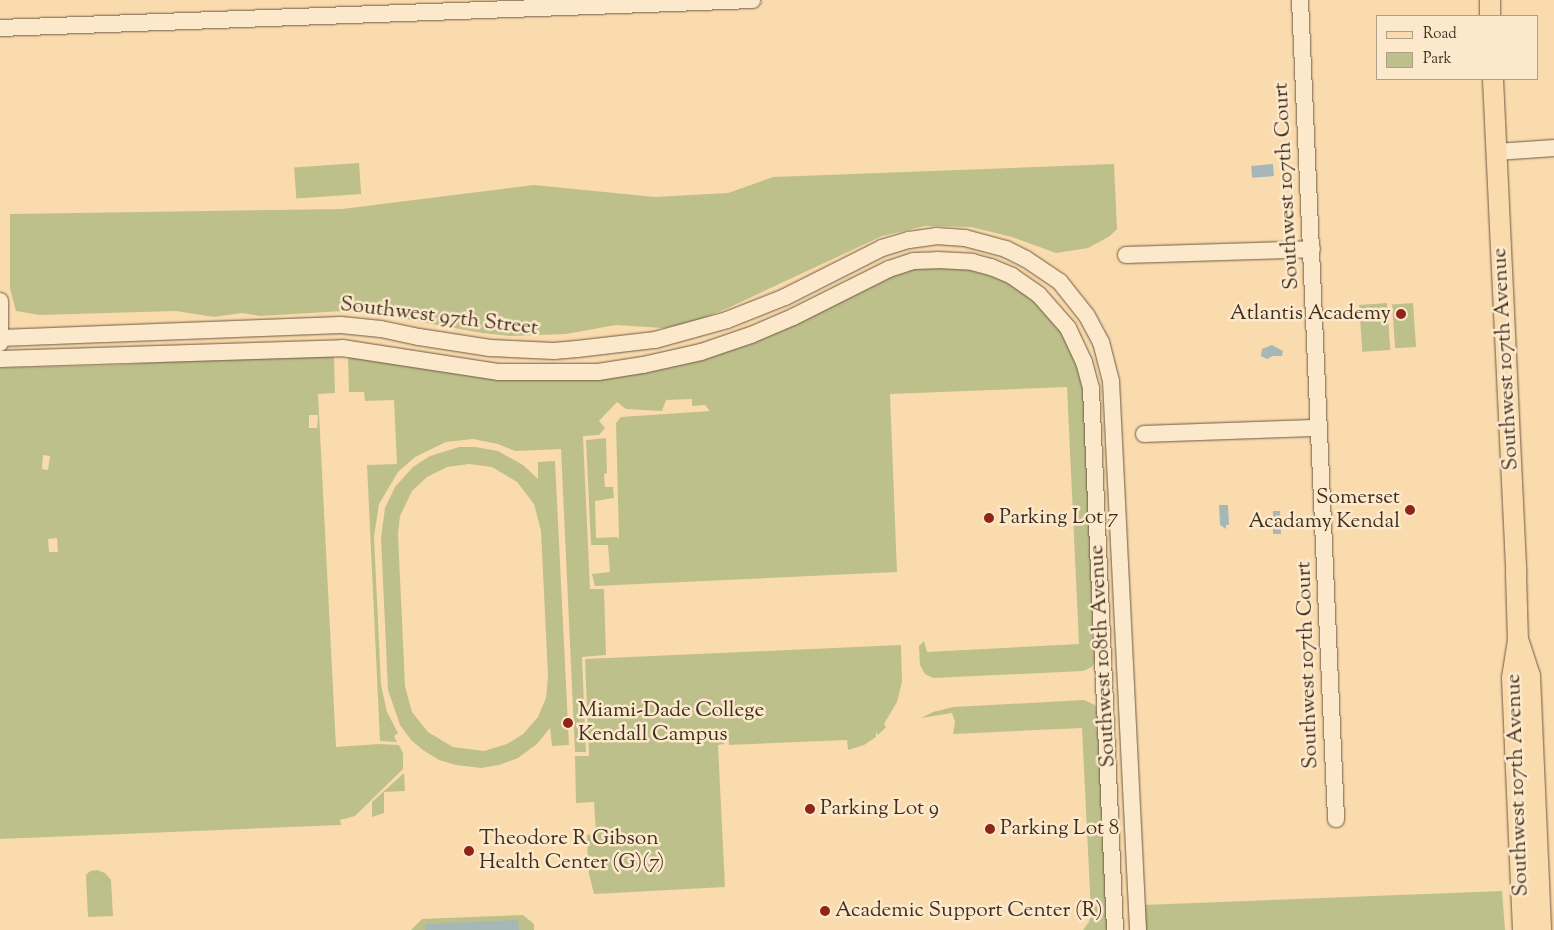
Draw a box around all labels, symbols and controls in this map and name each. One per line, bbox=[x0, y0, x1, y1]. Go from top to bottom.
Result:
legend bbox=[1376, 15, 1539, 80]
text: Road bbox=[1423, 24, 1457, 45]
text: Park bbox=[1423, 49, 1452, 70]
street label: Southwest 107th Court bbox=[1269, 82, 1305, 290]
street label: Southwest 107th Avenue bbox=[1488, 247, 1524, 471]
street label: Southwest 97th Street bbox=[339, 292, 539, 342]
place label: Atlantis Academy bbox=[1230, 301, 1391, 327]
marker: Atlantis Academy bbox=[1395, 308, 1407, 320]
place label: Somerset Acadamy Kendal bbox=[1248, 485, 1400, 535]
marker: Somerset Acadamy Kendal bbox=[1404, 504, 1416, 516]
place label: Parking Lot 7 bbox=[999, 505, 1118, 531]
marker: Parking Lot 7 bbox=[983, 512, 995, 524]
street label: Southwest 108th Avenue bbox=[1085, 544, 1121, 768]
street label: Southwest 107th Court bbox=[1292, 561, 1324, 769]
street label: Southwest 107th Avenue bbox=[1502, 673, 1534, 897]
place label: Miami-Dade College Kendall Campus bbox=[578, 698, 764, 748]
marker: Miami-Dade College Kendall Campus bbox=[562, 717, 574, 729]
place label: Parking Lot 9 bbox=[820, 796, 939, 822]
marker: Parking Lot 9 bbox=[804, 803, 816, 815]
place label: Parking Lot 8 bbox=[1000, 816, 1119, 842]
marker: Parking Lot 8 bbox=[984, 823, 996, 835]
place label: Theodore R Gibson Health Center (G)(7) bbox=[479, 826, 664, 876]
marker: Theodore R Gibson Health Center (G)(7) bbox=[463, 845, 475, 857]
place label: Academic Support Center (R) bbox=[835, 898, 1103, 924]
marker: Academic Support Center (R) bbox=[819, 905, 831, 917]

